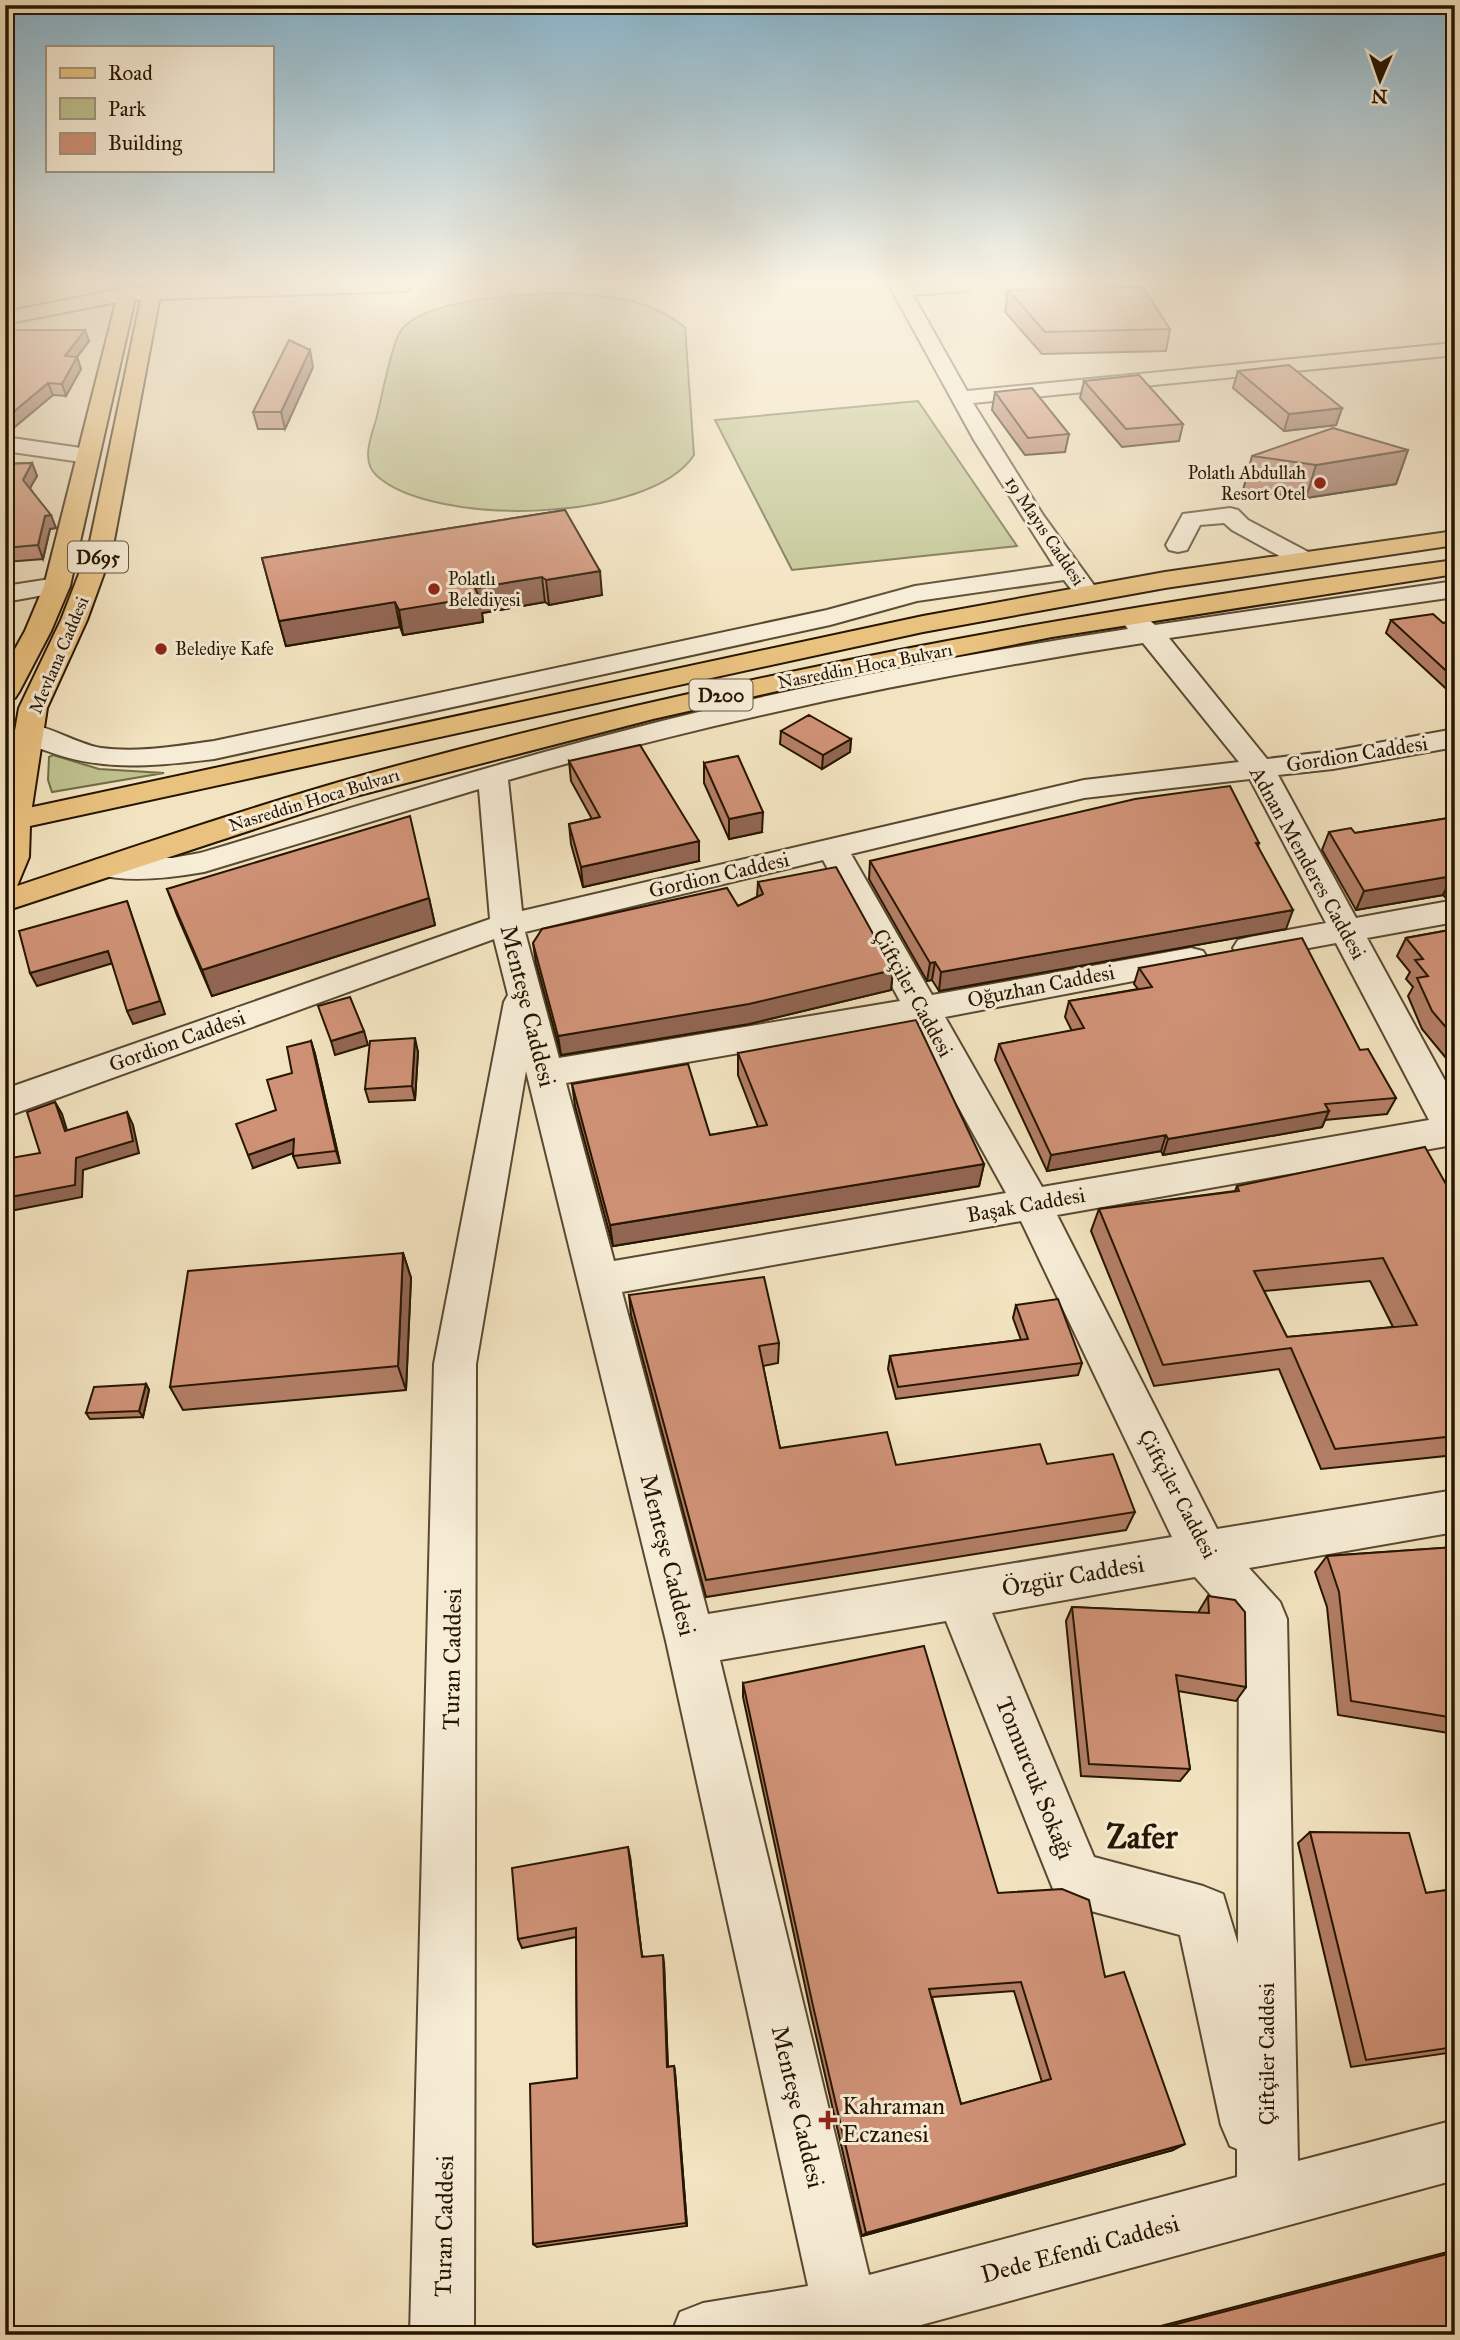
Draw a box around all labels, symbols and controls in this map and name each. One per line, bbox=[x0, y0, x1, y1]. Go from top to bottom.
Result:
legend bbox=[46, 46, 273, 172]
north arrow bbox=[1344, 46, 1414, 116]
text: Road bbox=[108, 60, 153, 86]
text: N bbox=[1371, 85, 1388, 108]
text: Park bbox=[108, 96, 146, 122]
text: Building bbox=[108, 130, 182, 156]
place label: Polatlı Abdullah Resort Otel bbox=[1188, 462, 1306, 505]
street label: 19 Mayıs Caddesi bbox=[1000, 472, 1090, 590]
marker: Polatlı Abdullah Resort Otel bbox=[1312, 475, 1328, 491]
road number: D695 bbox=[68, 542, 128, 572]
place label: Polatlı Belediyesi bbox=[448, 568, 521, 611]
marker: Polatlı Belediyesi bbox=[426, 581, 442, 597]
street label: Mevlana Caddesi bbox=[24, 593, 94, 717]
place label: Belediye Kafe bbox=[175, 638, 274, 660]
street label: Nasreddin Hoca Bulvarı bbox=[776, 638, 954, 694]
marker: Belediye Kafe bbox=[153, 641, 169, 657]
road number: D200 bbox=[690, 680, 752, 710]
street label: Gordion Caddesi bbox=[1284, 730, 1430, 778]
street label: Adnan Menderes Caddesi bbox=[1244, 761, 1372, 964]
street label: Nasreddin Hoca Bulvarı bbox=[226, 764, 402, 836]
street label: Gordion Caddesi bbox=[646, 846, 792, 904]
street label: Menteşe Caddesi bbox=[493, 922, 563, 1090]
street label: Çiftçiler Caddesi bbox=[867, 924, 959, 1062]
street label: Oğuzhan Caddesi bbox=[965, 959, 1117, 1013]
street label: Gordion Caddesi bbox=[105, 1004, 249, 1078]
street label: Başak Caddesi bbox=[965, 1182, 1088, 1228]
street label: Çiftçiler Caddesi bbox=[1133, 1425, 1223, 1563]
street label: Menteşe Caddesi bbox=[633, 1471, 703, 1639]
street label: Özgür Caddesi bbox=[1000, 1549, 1147, 1603]
street label: Turan Caddesi bbox=[436, 1587, 468, 1730]
street label: Tomurcuk Sokağı bbox=[989, 1692, 1081, 1864]
district label: Zafer bbox=[1106, 1817, 1178, 1857]
street label: Çiftçiler Caddesi bbox=[1254, 1983, 1280, 2125]
street label: Menteşe Caddesi bbox=[765, 2023, 831, 2192]
place label: Kahraman Eczanesi bbox=[842, 2091, 945, 2149]
marker: Kahraman Eczanesi bbox=[820, 2112, 836, 2128]
street label: Turan Caddesi bbox=[428, 2154, 460, 2297]
street label: Dede Efendi Caddesi bbox=[978, 2208, 1183, 2290]

